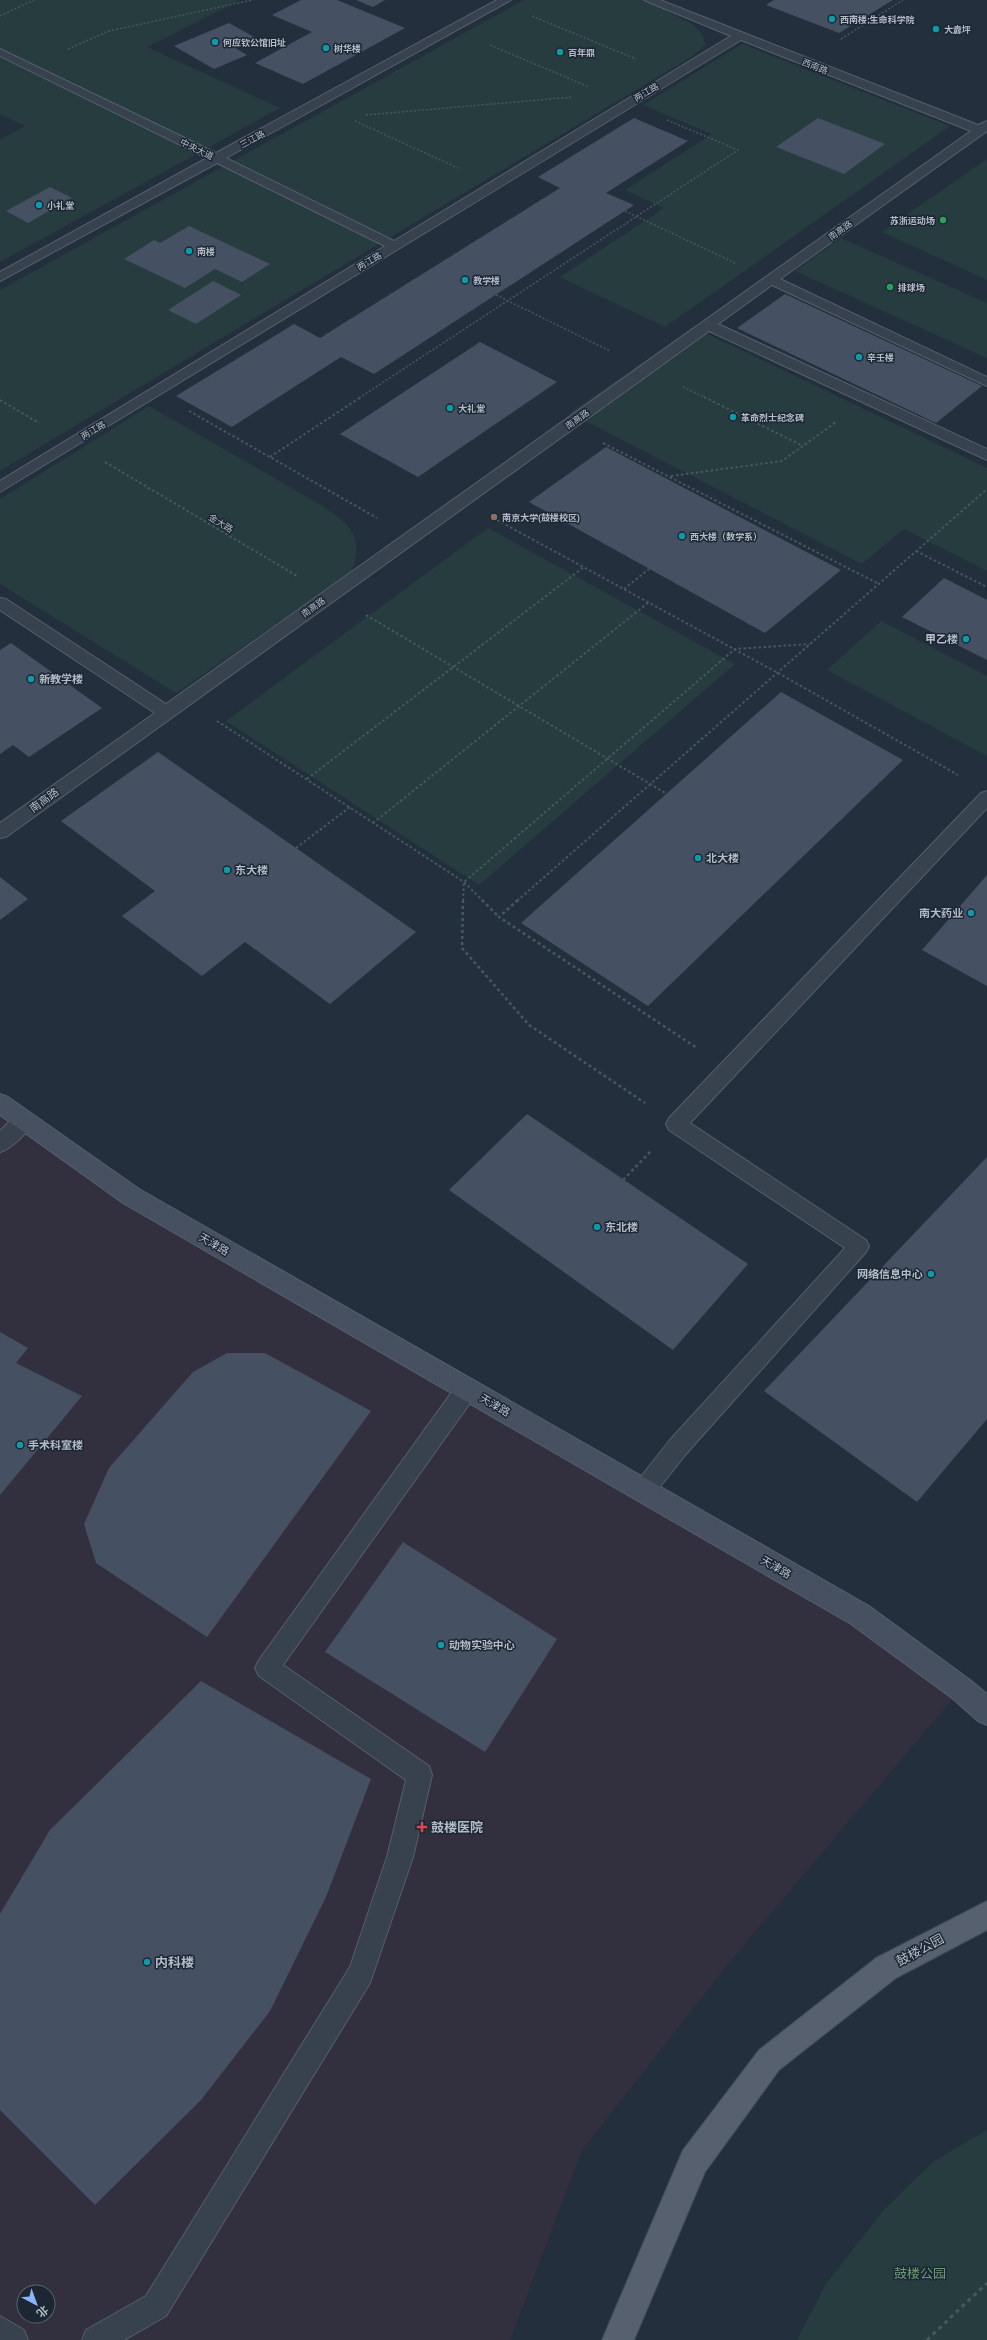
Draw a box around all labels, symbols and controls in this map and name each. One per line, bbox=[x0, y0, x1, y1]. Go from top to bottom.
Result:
marker: 西南楼;生命科学院 bbox=[827, 14, 837, 24]
place label: 西南楼;生命科学院 bbox=[840, 14, 915, 25]
marker: 大纛坪 bbox=[931, 24, 941, 34]
place label: 大纛坪 bbox=[944, 24, 971, 35]
marker: 何应钦公馆旧址 bbox=[210, 37, 220, 47]
place label: 何应钦公馆旧址 bbox=[223, 37, 286, 48]
marker: 树华楼 bbox=[321, 43, 331, 53]
place label: 树华楼 bbox=[334, 43, 361, 54]
marker: 百年鼎 bbox=[555, 47, 565, 57]
place label: 百年鼎 bbox=[568, 47, 595, 58]
street label: 西南路 bbox=[800, 56, 830, 76]
street label: 两江路 bbox=[632, 80, 660, 104]
street label: 三江路 bbox=[238, 128, 266, 150]
street label: 中央大道 bbox=[178, 136, 216, 162]
marker: 小礼堂 bbox=[34, 200, 44, 210]
place label: 小礼堂 bbox=[47, 200, 74, 211]
place label: 苏浙运动场 bbox=[890, 215, 935, 226]
marker: 苏浙运动场 bbox=[938, 215, 948, 225]
street label: 南高路 bbox=[826, 218, 854, 242]
marker: 南楼 bbox=[184, 246, 194, 256]
place label: 南楼 bbox=[197, 246, 215, 257]
street label: 两江路 bbox=[355, 249, 383, 273]
marker: 教学楼 bbox=[460, 275, 470, 285]
place label: 教学楼 bbox=[473, 275, 500, 286]
marker: 排球场 bbox=[885, 282, 895, 292]
place label: 排球场 bbox=[898, 282, 925, 293]
marker: 辛壬楼 bbox=[854, 352, 864, 362]
place label: 辛壬楼 bbox=[867, 352, 894, 363]
marker: 大礼堂 bbox=[445, 403, 455, 413]
place label: 大礼堂 bbox=[458, 403, 485, 414]
street label: 南高路 bbox=[563, 407, 591, 431]
marker: 革命烈士纪念碑 bbox=[728, 412, 738, 422]
place label: 革命烈士纪念碑 bbox=[741, 412, 804, 423]
street label: 两江路 bbox=[79, 418, 107, 442]
street label: 金大路 bbox=[207, 511, 235, 535]
marker: 南京大学(鼓楼校区) bbox=[489, 512, 499, 522]
place label: 南京大学(鼓楼校区) bbox=[502, 512, 580, 524]
marker: 西大楼（数学系） bbox=[677, 531, 687, 541]
place label: 西大楼（数学系） bbox=[690, 531, 762, 542]
street label: 南高路 bbox=[299, 595, 327, 619]
place label: 甲乙楼 bbox=[925, 632, 958, 646]
marker: 甲乙楼 bbox=[961, 634, 971, 644]
place label: 新教学楼 bbox=[39, 672, 83, 686]
marker: 新教学楼 bbox=[26, 674, 36, 684]
street label: 南高路 bbox=[27, 785, 61, 815]
place label: 北大楼 bbox=[706, 851, 739, 865]
marker: 北大楼 bbox=[693, 853, 703, 863]
place label: 东大楼 bbox=[235, 863, 268, 877]
marker: 东大楼 bbox=[222, 865, 232, 875]
place label: 南大药业 bbox=[919, 906, 963, 920]
marker: 南大药业 bbox=[966, 908, 976, 918]
place label: 东北楼 bbox=[605, 1220, 638, 1234]
marker: 东北楼 bbox=[592, 1222, 602, 1232]
street label: 天津路 bbox=[196, 1230, 232, 1258]
place label: 网络信息中心 bbox=[857, 1267, 923, 1281]
marker: 网络信息中心 bbox=[926, 1269, 936, 1279]
street label: 天津路 bbox=[477, 1391, 513, 1419]
place label: 手术科室楼 bbox=[28, 1438, 83, 1452]
marker: 手术科室楼 bbox=[15, 1440, 25, 1450]
street label: 天津路 bbox=[758, 1553, 794, 1581]
place label: 动物实验中心 bbox=[449, 1638, 515, 1652]
marker: 动物实验中心 bbox=[436, 1640, 446, 1650]
place label: 鼓楼医院 bbox=[431, 1819, 483, 1836]
marker: 鼓楼医院 bbox=[416, 1821, 428, 1833]
street label: 鼓楼公园 bbox=[893, 1930, 947, 1970]
place label: 内科楼 bbox=[155, 1954, 194, 1971]
marker: 内科楼 bbox=[142, 1957, 152, 1967]
park label: 鼓楼公园 bbox=[894, 2265, 946, 2282]
north arrow bbox=[16, 2284, 56, 2324]
text: 北 bbox=[34, 2303, 51, 2320]

